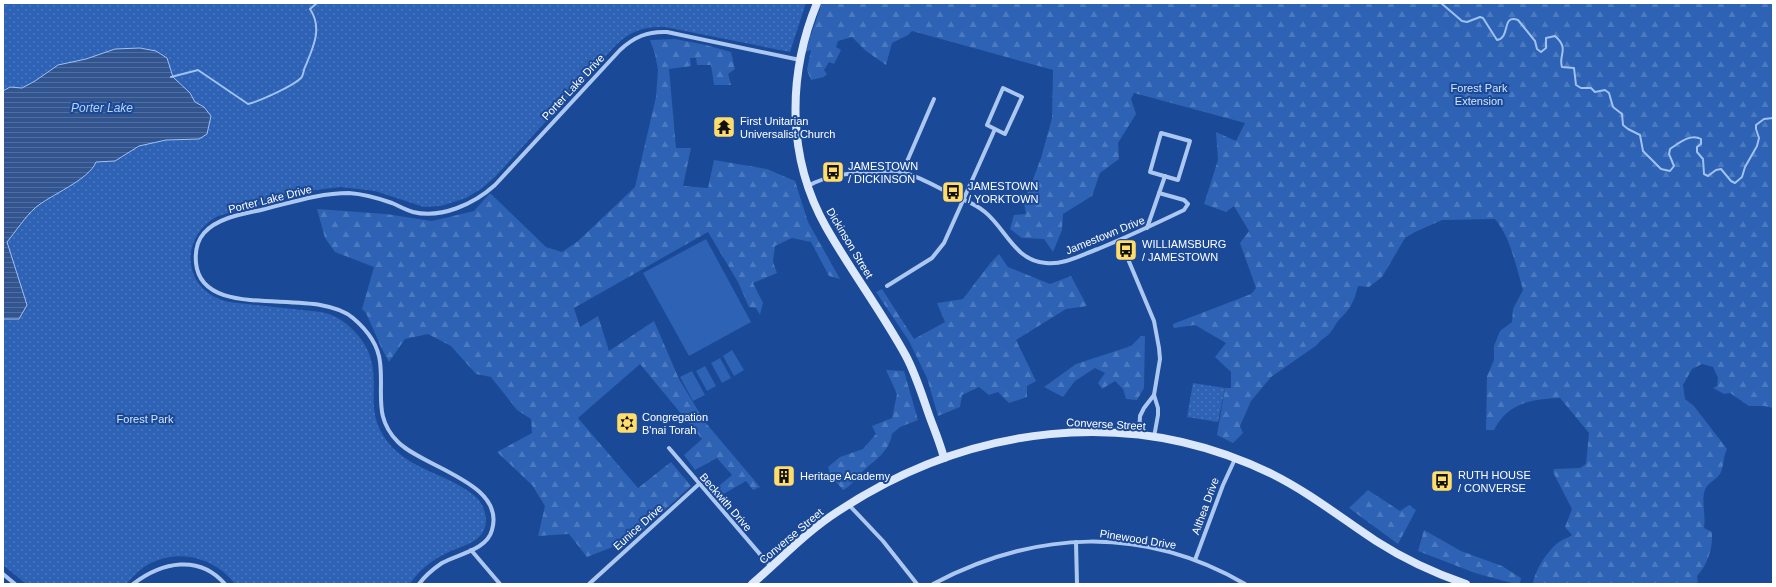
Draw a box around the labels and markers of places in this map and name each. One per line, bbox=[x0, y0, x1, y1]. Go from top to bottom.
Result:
temple icon: First Unitarian Universalist Church bbox=[711, 114, 737, 140]
place label: First Unitarian Universalist Church bbox=[740, 115, 835, 140]
bus stop icon: JAMESTOWN / DICKINSON bbox=[820, 159, 846, 185]
place label: JAMESTOWN / DICKINSON bbox=[848, 160, 918, 185]
bus stop icon: JAMESTOWN / YORKTOWN bbox=[940, 179, 966, 205]
place label: JAMESTOWN / YORKTOWN bbox=[968, 180, 1039, 205]
bus stop icon: WILLIAMSBURG / JAMESTOWN bbox=[1113, 237, 1139, 263]
place label: WILLIAMSBURG / JAMESTOWN bbox=[1142, 238, 1226, 263]
synagogue icon: Congregation B'nai Torah bbox=[614, 410, 640, 436]
place label: Congregation B'nai Torah bbox=[642, 411, 708, 436]
building icon: Heritage Academy bbox=[771, 463, 797, 489]
bus stop icon: RUTH HOUSE / CONVERSE bbox=[1429, 468, 1455, 494]
place label: RUTH HOUSE / CONVERSE bbox=[1458, 469, 1531, 494]
place label: Heritage Academy bbox=[800, 470, 890, 482]

